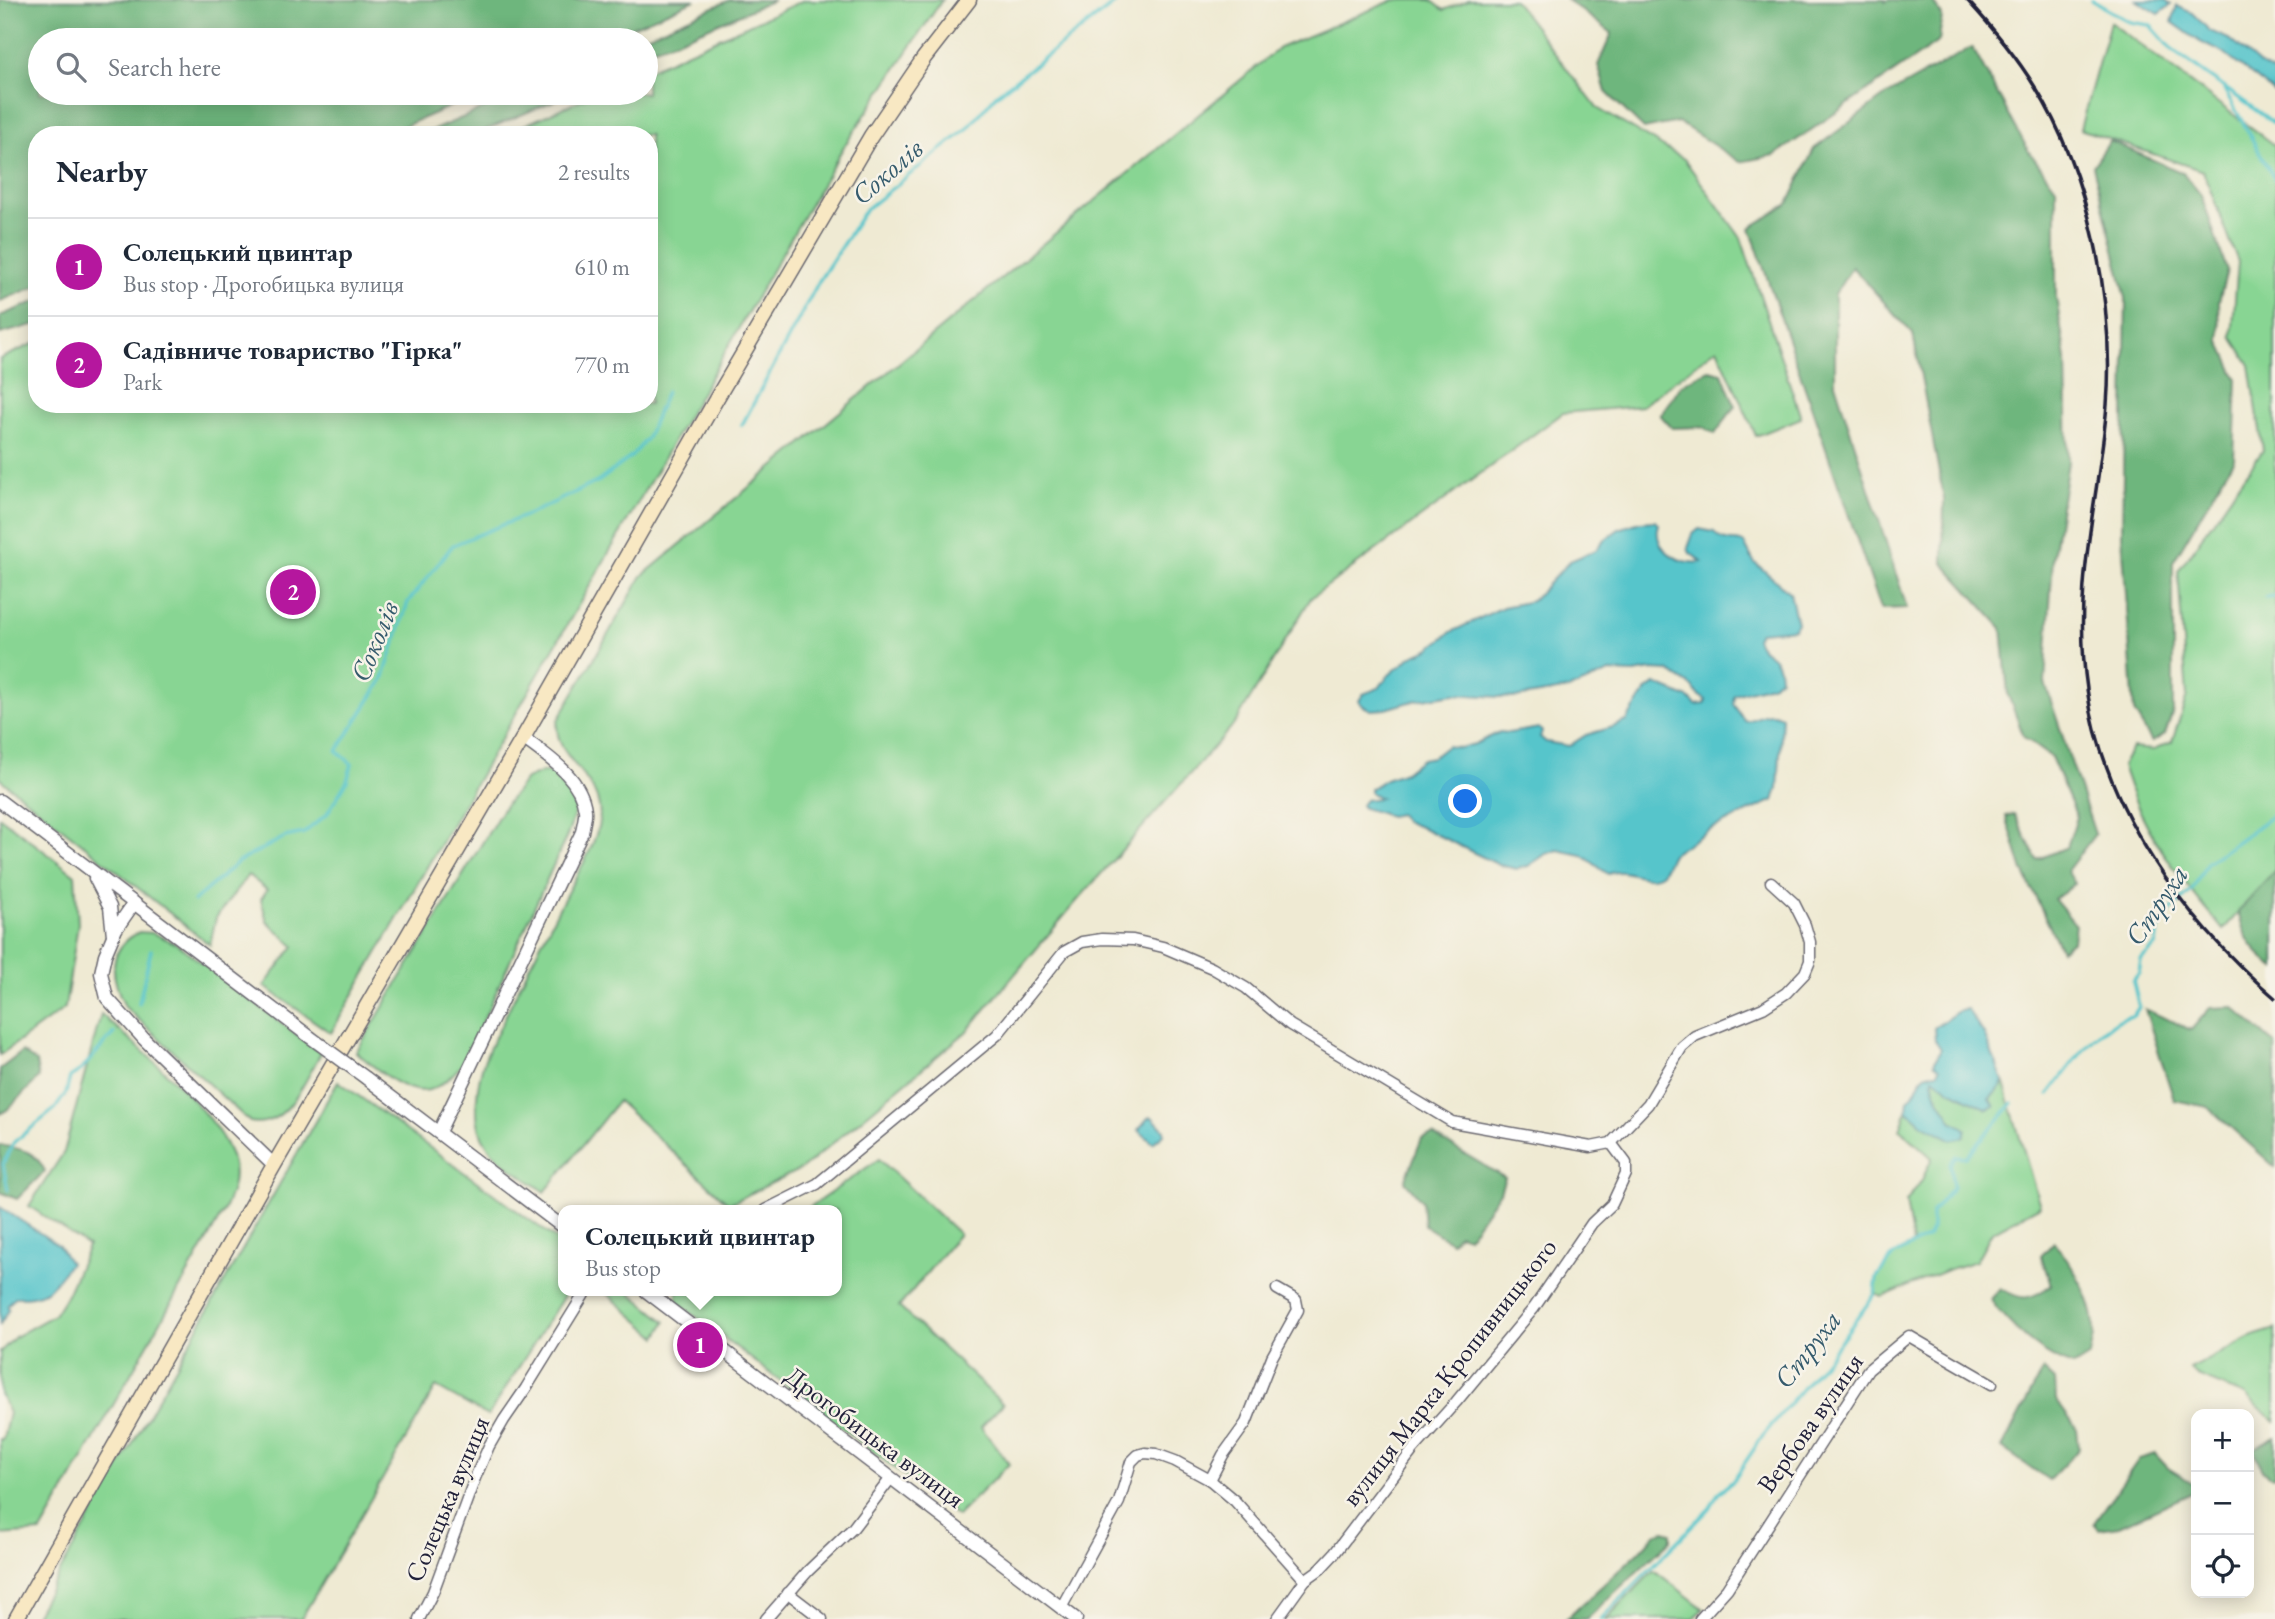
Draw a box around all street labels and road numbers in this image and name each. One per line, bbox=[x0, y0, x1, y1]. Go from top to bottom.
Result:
street label: вулиця Марка Кропивницького bbox=[1334, 1231, 1564, 1513]
street label: Вербова вулиця bbox=[1749, 1346, 1871, 1500]
street label: Дрогобицька вулиця bbox=[778, 1358, 972, 1516]
street label: Солецька вулиця bbox=[397, 1411, 497, 1587]

